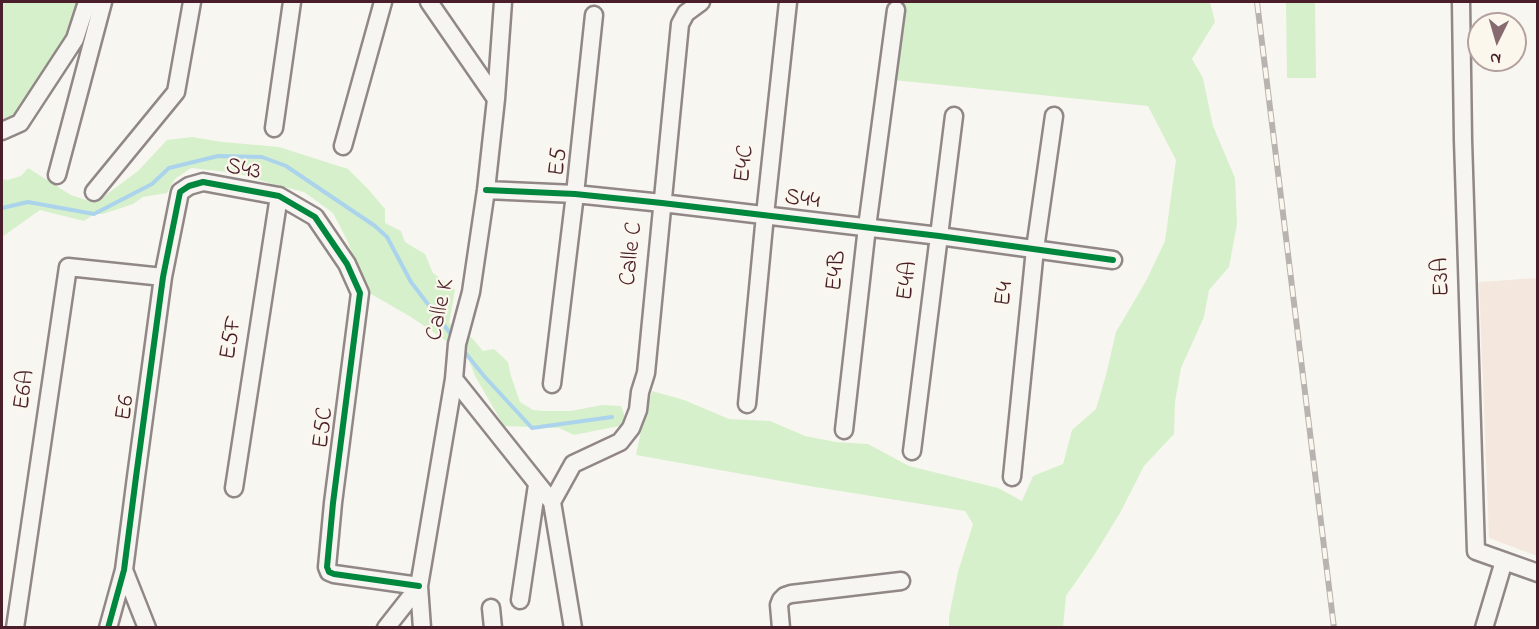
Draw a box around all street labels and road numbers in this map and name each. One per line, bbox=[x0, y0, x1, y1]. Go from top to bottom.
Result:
street label: E4C bbox=[730, 144, 762, 184]
street label: E5 bbox=[544, 146, 576, 178]
street label: S43 bbox=[223, 154, 263, 188]
street label: S44 bbox=[783, 185, 821, 217]
street label: Calle C bbox=[615, 221, 651, 287]
street label: E4B bbox=[822, 249, 854, 293]
street label: E3A bbox=[1428, 257, 1458, 297]
street label: E4A bbox=[892, 260, 926, 302]
street label: Calle K bbox=[421, 276, 463, 344]
street label: E4 bbox=[990, 280, 1022, 308]
street label: E5F bbox=[215, 314, 251, 362]
street label: E6A bbox=[9, 368, 43, 412]
street label: E6 bbox=[111, 394, 143, 422]
street label: E5C bbox=[308, 406, 342, 450]

